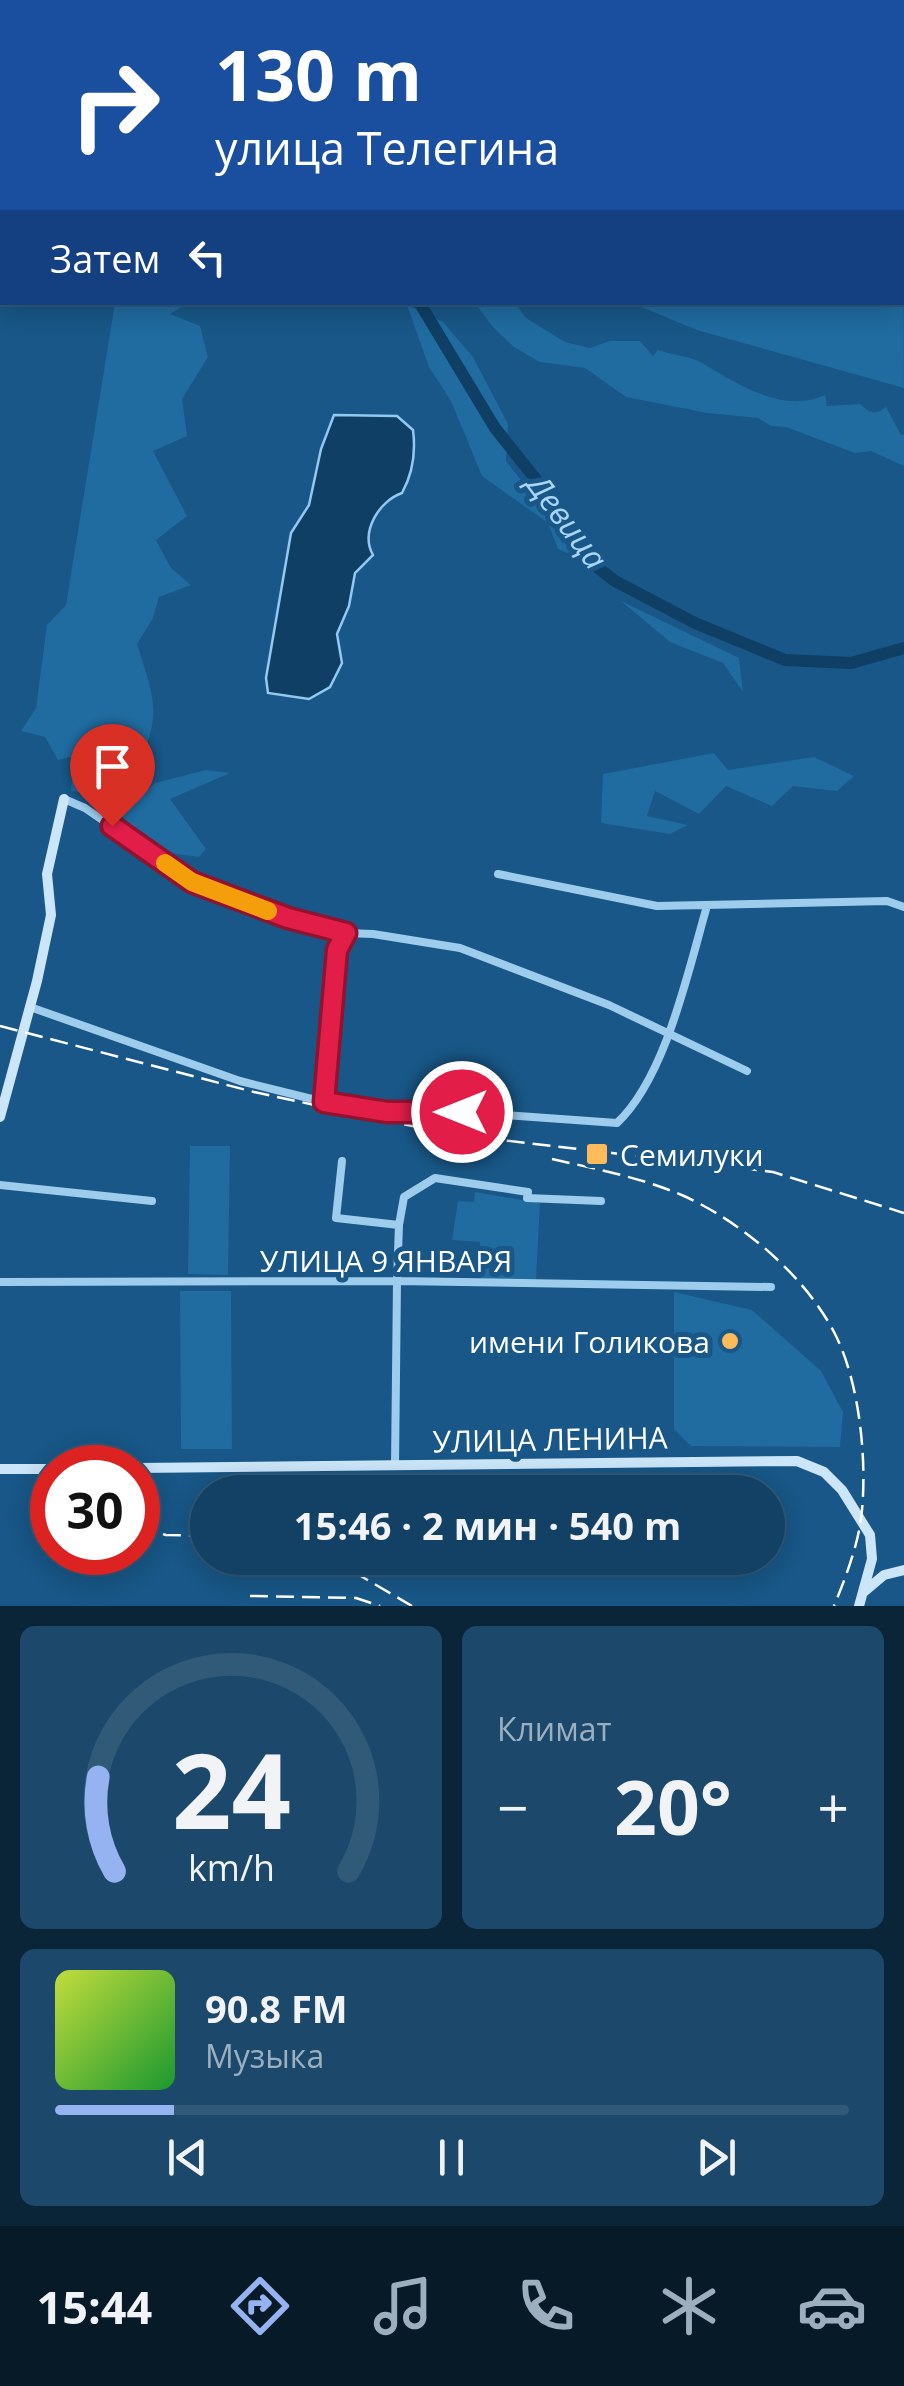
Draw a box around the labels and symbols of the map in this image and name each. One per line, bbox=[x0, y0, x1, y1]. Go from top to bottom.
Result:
water label: Девица bbox=[516, 462, 618, 577]
pin bbox=[70, 724, 155, 827]
position arrow bbox=[410, 1060, 514, 1164]
place label: Семилуки bbox=[620, 1134, 764, 1175]
marker: Семилуки bbox=[584, 1141, 610, 1167]
street label: УЛИЦА 9 ЯНВАРЯ bbox=[260, 1240, 512, 1281]
place label: имени Голикова bbox=[469, 1321, 710, 1362]
marker: имени Голикова bbox=[719, 1330, 741, 1352]
street label: УЛИЦА ЛЕНИНА bbox=[432, 1416, 668, 1462]
speed limit sign: 30 bbox=[30, 1445, 160, 1575]

